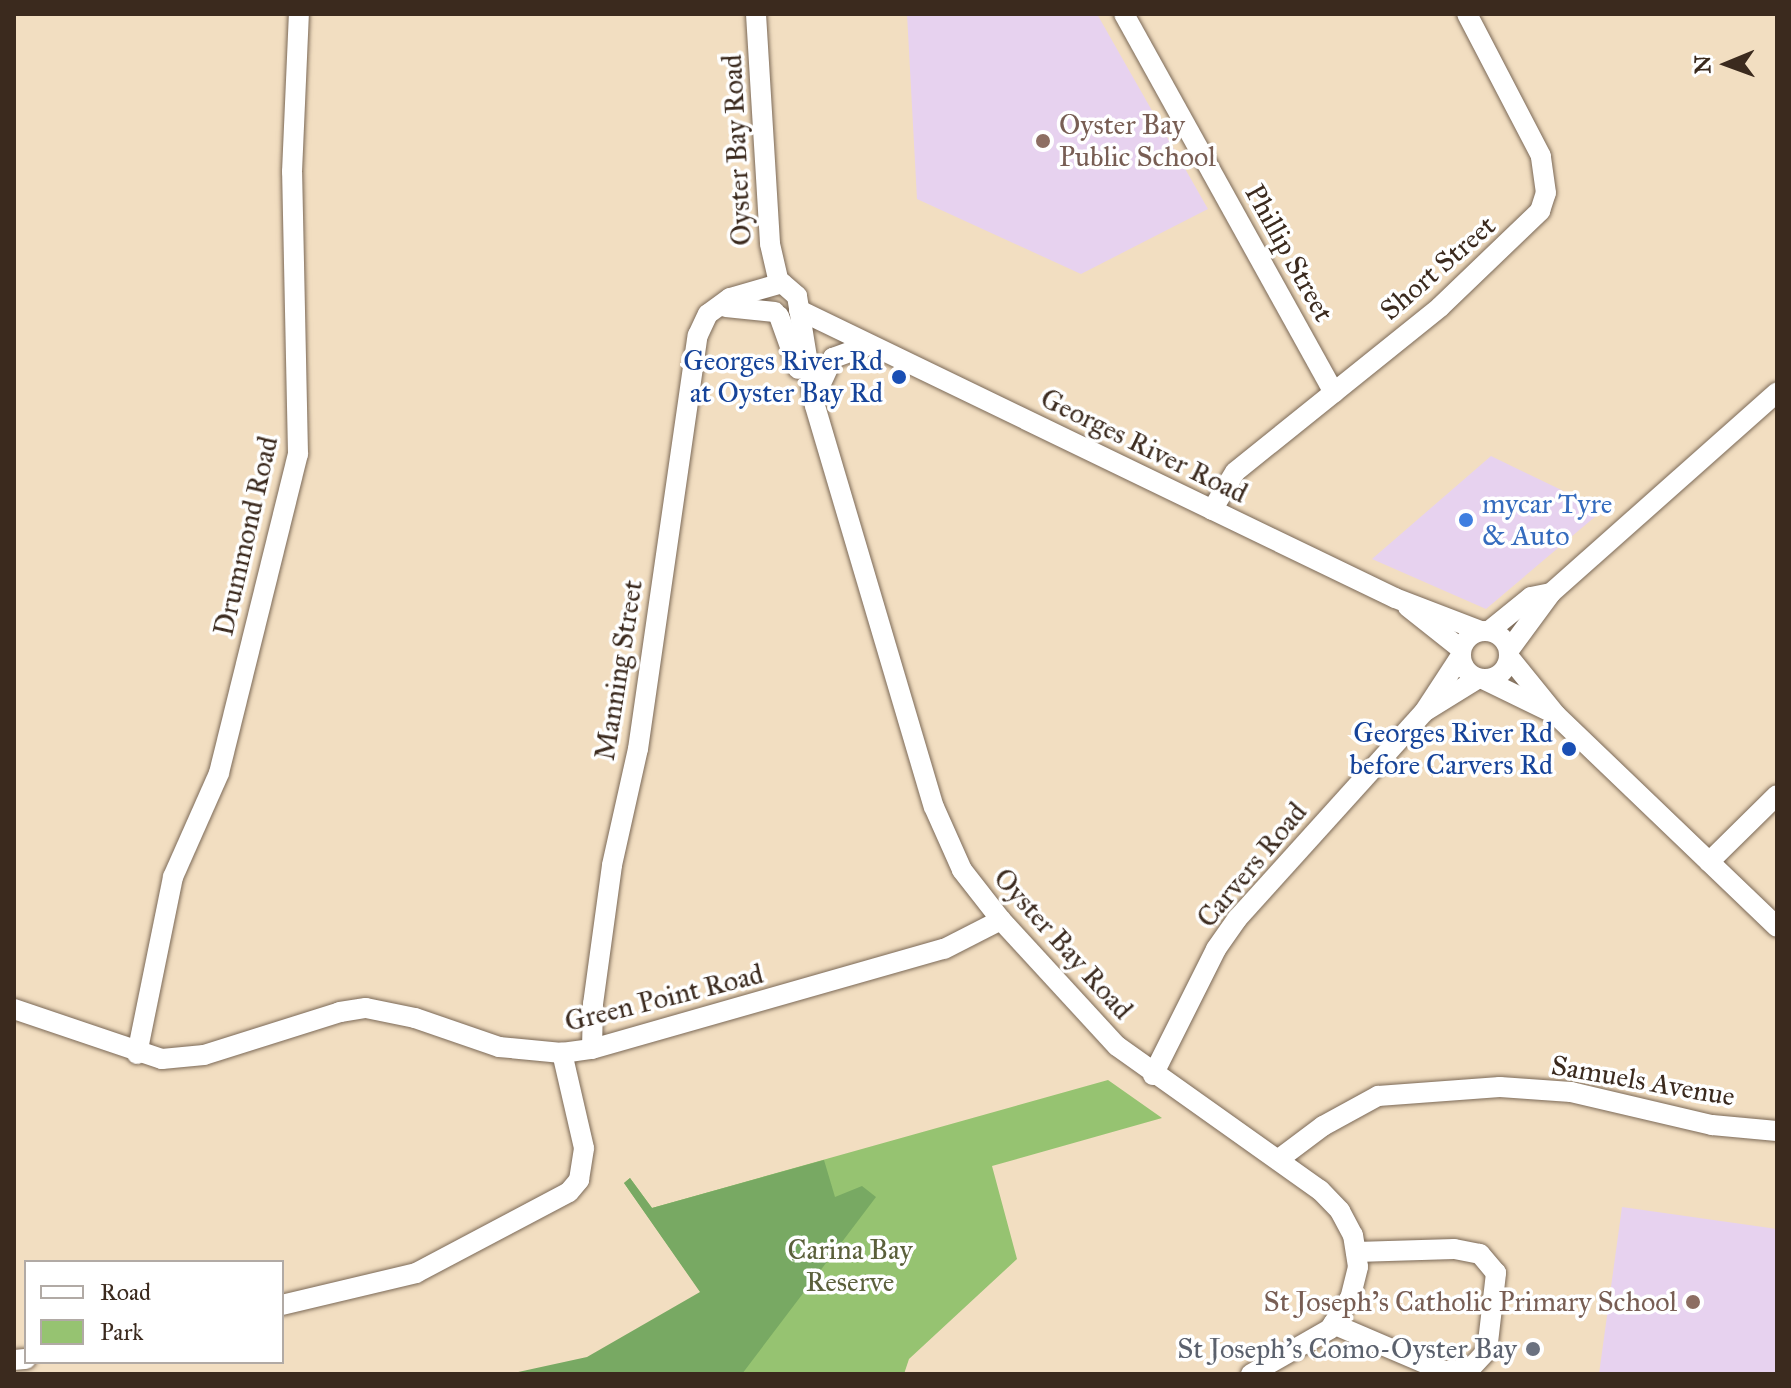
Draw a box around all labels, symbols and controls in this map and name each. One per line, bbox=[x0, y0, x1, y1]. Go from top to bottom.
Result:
north arrow bbox=[1687, 24, 1767, 104]
street label: Oyster Bay Road bbox=[715, 53, 759, 247]
text: N bbox=[1689, 55, 1716, 74]
place label: Oyster Bay Public School bbox=[1059, 108, 1216, 174]
marker: Oyster Bay Public School bbox=[1034, 132, 1052, 150]
street label: Phillip Street bbox=[1238, 179, 1340, 327]
street label: Short Street bbox=[1373, 209, 1503, 327]
place label: Georges River Rd at Oyster Bay Rd bbox=[683, 344, 883, 410]
marker: Georges River Rd at Oyster Bay Rd bbox=[890, 368, 908, 386]
street label: Georges River Road bbox=[1035, 381, 1253, 511]
street label: Drummond Road bbox=[207, 433, 285, 639]
place label: mycar Tyre & Auto bbox=[1482, 487, 1612, 553]
marker: mycar Tyre & Auto bbox=[1457, 511, 1475, 529]
street label: Manning Street bbox=[588, 577, 650, 763]
place label: Georges River Rd before Carvers Rd bbox=[1349, 716, 1553, 782]
marker: Georges River Rd before Carvers Rd bbox=[1560, 740, 1578, 758]
street label: Carvers Road bbox=[1190, 796, 1314, 934]
street label: Oyster Bay Road bbox=[986, 862, 1140, 1026]
street label: Green Point Road bbox=[561, 957, 767, 1039]
street label: Samuels Avenue bbox=[1549, 1048, 1737, 1114]
park label: Carina Bay Reserve bbox=[787, 1233, 913, 1299]
legend bbox=[24, 1260, 284, 1364]
text: Road bbox=[100, 1277, 151, 1307]
place label: St Joseph's Catholic Primary School bbox=[1264, 1285, 1677, 1319]
marker: St Joseph's Catholic Primary School bbox=[1684, 1293, 1702, 1311]
text: Park bbox=[100, 1317, 143, 1347]
place label: St Joseph's Como-Oyster Bay bbox=[1177, 1332, 1517, 1366]
marker: St Joseph's Como-Oyster Bay bbox=[1524, 1340, 1542, 1358]

